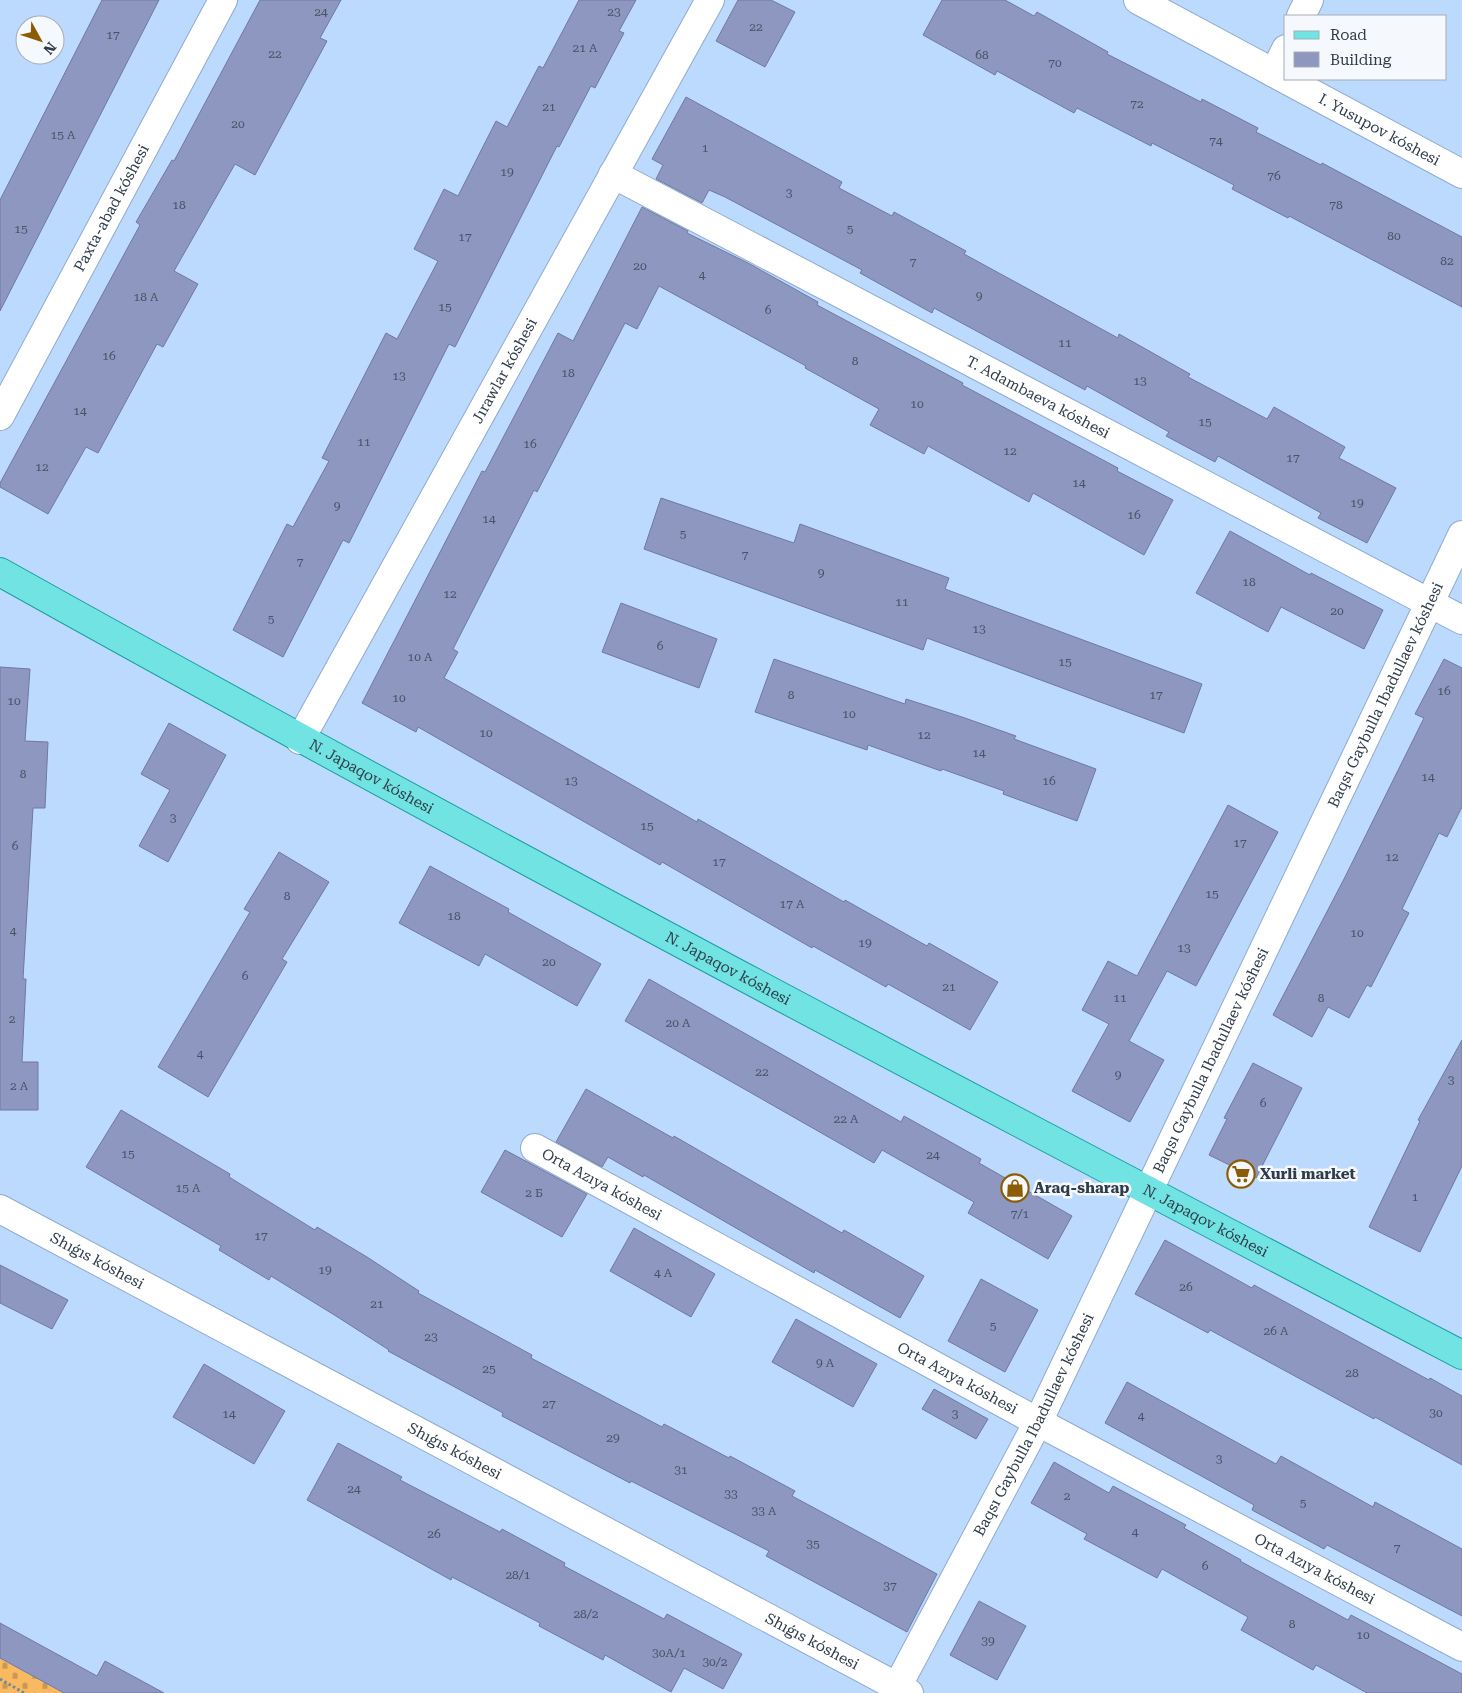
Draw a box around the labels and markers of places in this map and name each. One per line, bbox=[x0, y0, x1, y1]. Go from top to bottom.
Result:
supermarket icon: Xurli market bbox=[1226, 1159, 1256, 1189]
place label: Xurli market bbox=[1260, 1165, 1356, 1183]
shop icon: Araq-sharap bbox=[1000, 1173, 1030, 1203]
place label: Araq-sharap bbox=[1034, 1179, 1129, 1197]

